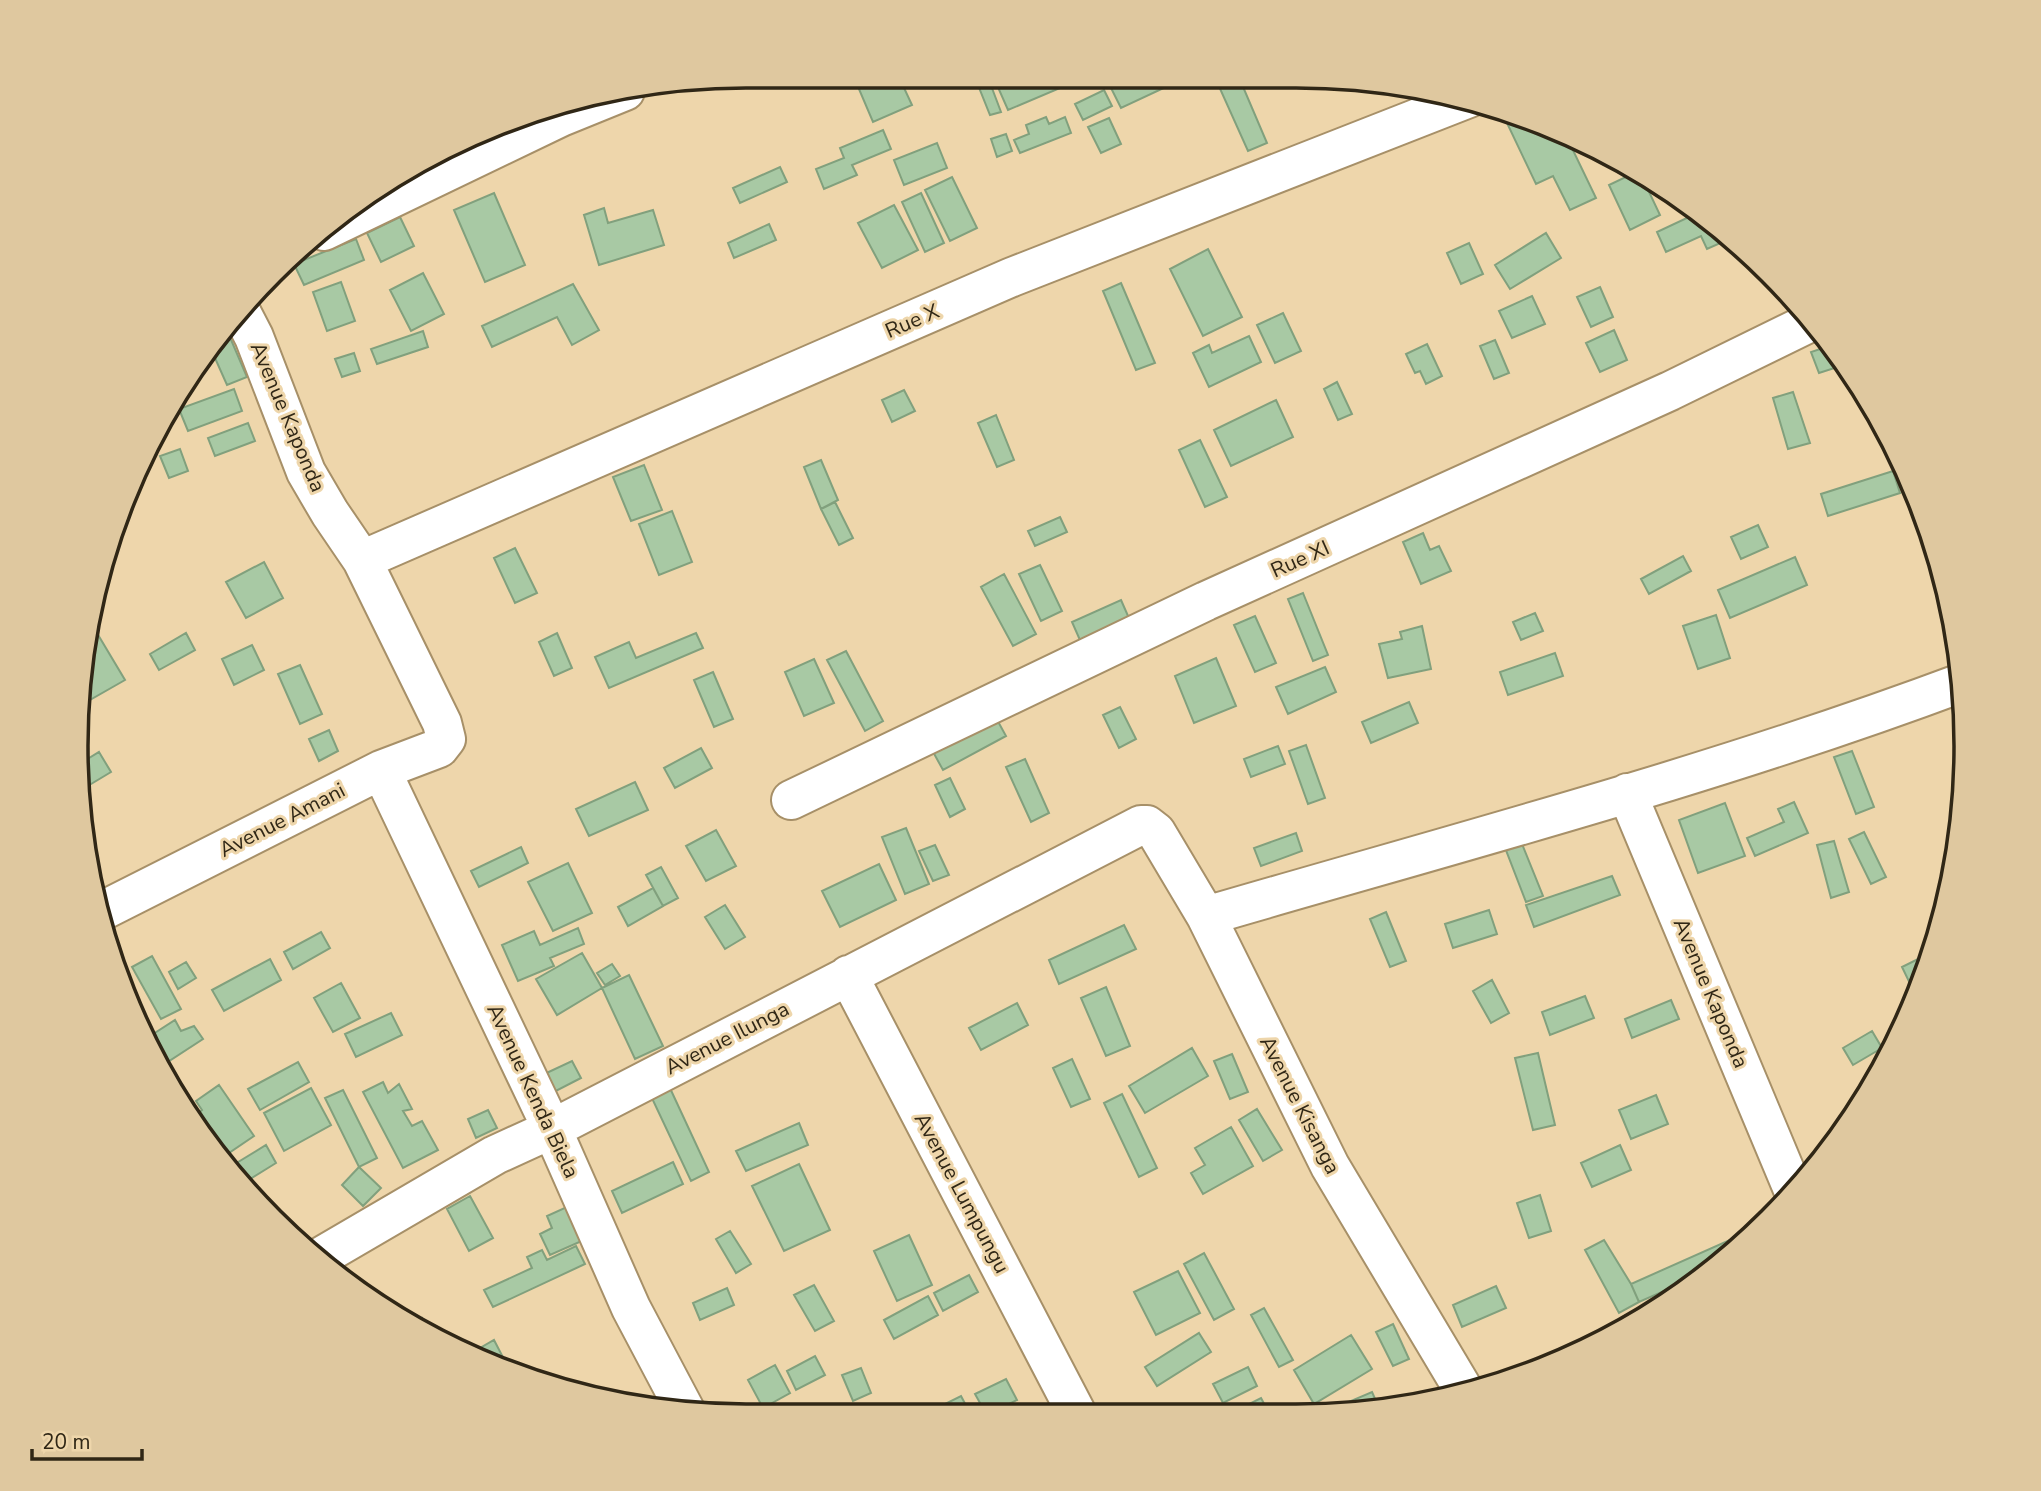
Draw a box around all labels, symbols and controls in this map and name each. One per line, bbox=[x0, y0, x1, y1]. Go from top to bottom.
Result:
street label: Rue X bbox=[881, 297, 944, 345]
street label: Avenue Kaponda bbox=[244, 338, 332, 496]
street label: Rue XI bbox=[1266, 534, 1334, 584]
street label: Avenue Amani bbox=[214, 776, 350, 864]
street label: Avenue Kaponda bbox=[1667, 914, 1755, 1072]
street label: Avenue Ilunga bbox=[660, 995, 794, 1081]
street label: Avenue Kenda Biela bbox=[480, 999, 586, 1183]
street label: Avenue Kisanga bbox=[1253, 1031, 1347, 1179]
street label: Avenue Lumpungu bbox=[908, 1108, 1016, 1278]
scale bar bbox=[32, 1418, 142, 1462]
text: 20 m bbox=[42, 1428, 91, 1456]

